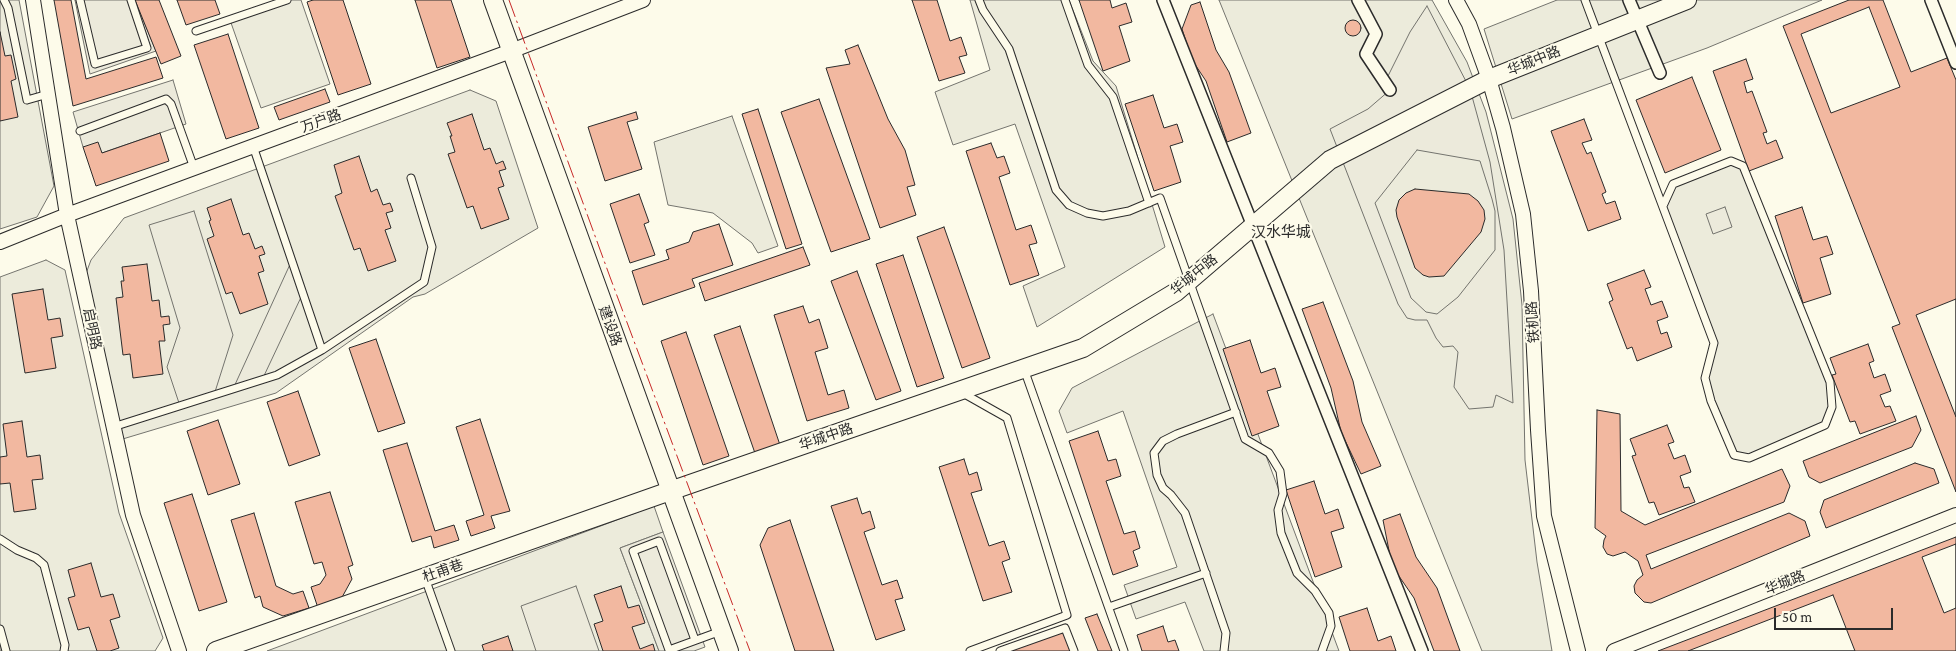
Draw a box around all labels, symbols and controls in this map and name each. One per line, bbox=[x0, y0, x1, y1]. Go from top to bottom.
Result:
street label: 华城中路 bbox=[1505, 43, 1563, 79]
street label: 万户路 bbox=[298, 106, 344, 136]
district label: 汉水华城 bbox=[1251, 223, 1311, 241]
street label: 华城中路 bbox=[1167, 251, 1221, 299]
street label: 铁机路 bbox=[1523, 300, 1543, 344]
street label: 建设路 bbox=[595, 303, 625, 349]
street label: 启明路 bbox=[79, 307, 105, 351]
street label: 华城中路 bbox=[797, 420, 855, 454]
street label: 杜甫巷 bbox=[420, 556, 466, 586]
street label: 华城路 bbox=[1762, 567, 1808, 599]
scale bar bbox=[1776, 598, 1895, 630]
text: 50 m bbox=[1782, 609, 1812, 625]

